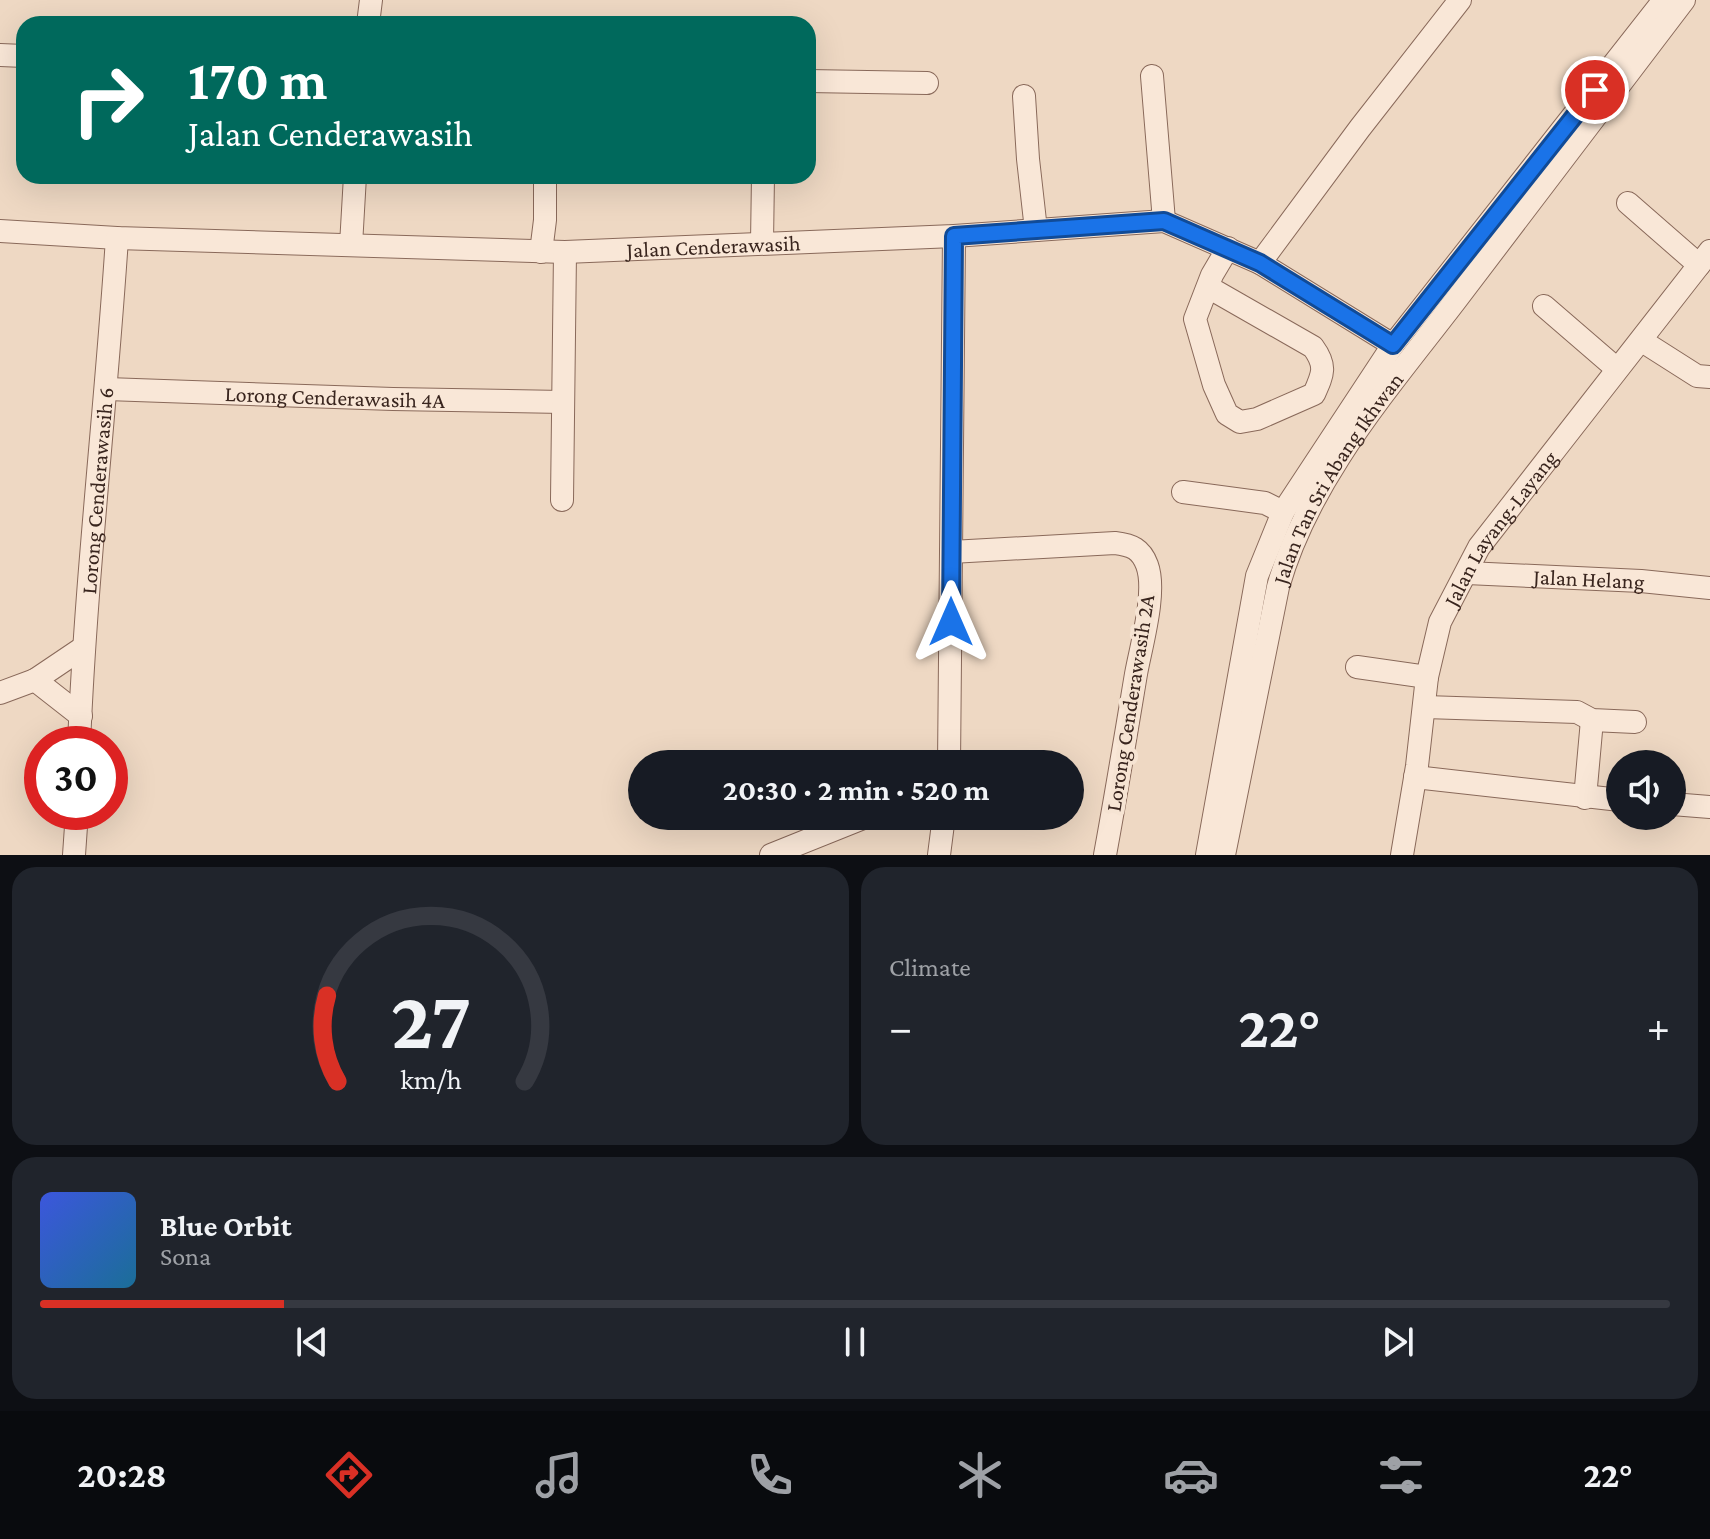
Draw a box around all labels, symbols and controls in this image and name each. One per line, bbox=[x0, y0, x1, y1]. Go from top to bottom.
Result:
icon: right bbox=[56, 48, 160, 152]
text: 170 m bbox=[188, 49, 327, 111]
pin bbox=[1561, 56, 1629, 124]
icon: arrive bbox=[1573, 68, 1617, 112]
text: Jalan Cenderawasih bbox=[188, 114, 473, 154]
street label: Jalan Cenderawasih bbox=[624, 230, 801, 262]
street label: Jalan Tan Sri Abang Ikhwan bbox=[1267, 367, 1408, 589]
street label: Lorong Cenderawasih 4A bbox=[224, 381, 446, 412]
street label: Lorong Cenderawasih 6 bbox=[76, 386, 118, 595]
street label: Jalan Layang-Layang bbox=[1437, 445, 1562, 612]
street label: Jalan Helang bbox=[1531, 563, 1645, 594]
position arrow bbox=[909, 580, 993, 664]
street label: Lorong Cenderawasih 2A bbox=[1100, 592, 1160, 813]
speed limit sign: 30 bbox=[24, 726, 128, 830]
map controls bbox=[1606, 750, 1686, 830]
button: sound bbox=[1606, 750, 1686, 830]
text: 20:30 · 2 min · 520 m bbox=[723, 773, 989, 806]
text: Climate bbox=[889, 953, 971, 982]
text: 27 bbox=[390, 973, 471, 1066]
text: 22° bbox=[1238, 993, 1321, 1060]
text: − bbox=[889, 1003, 912, 1051]
text: + bbox=[1647, 1003, 1670, 1051]
text: km/h bbox=[400, 1063, 461, 1095]
text: Blue Orbit bbox=[160, 1209, 291, 1242]
text: Sona bbox=[160, 1242, 211, 1271]
icon: previous bbox=[290, 1320, 334, 1364]
icon: pause bbox=[833, 1320, 877, 1364]
icon: next bbox=[1376, 1320, 1420, 1364]
icon: directions bbox=[321, 1447, 377, 1503]
icon: music bbox=[531, 1447, 587, 1503]
icon: phone bbox=[742, 1447, 798, 1503]
icon: climate bbox=[952, 1447, 1008, 1503]
icon: car bbox=[1163, 1447, 1219, 1503]
icon: filters bbox=[1373, 1447, 1429, 1503]
text: 20:28 bbox=[77, 1455, 167, 1495]
text: 22° bbox=[1583, 1455, 1633, 1495]

